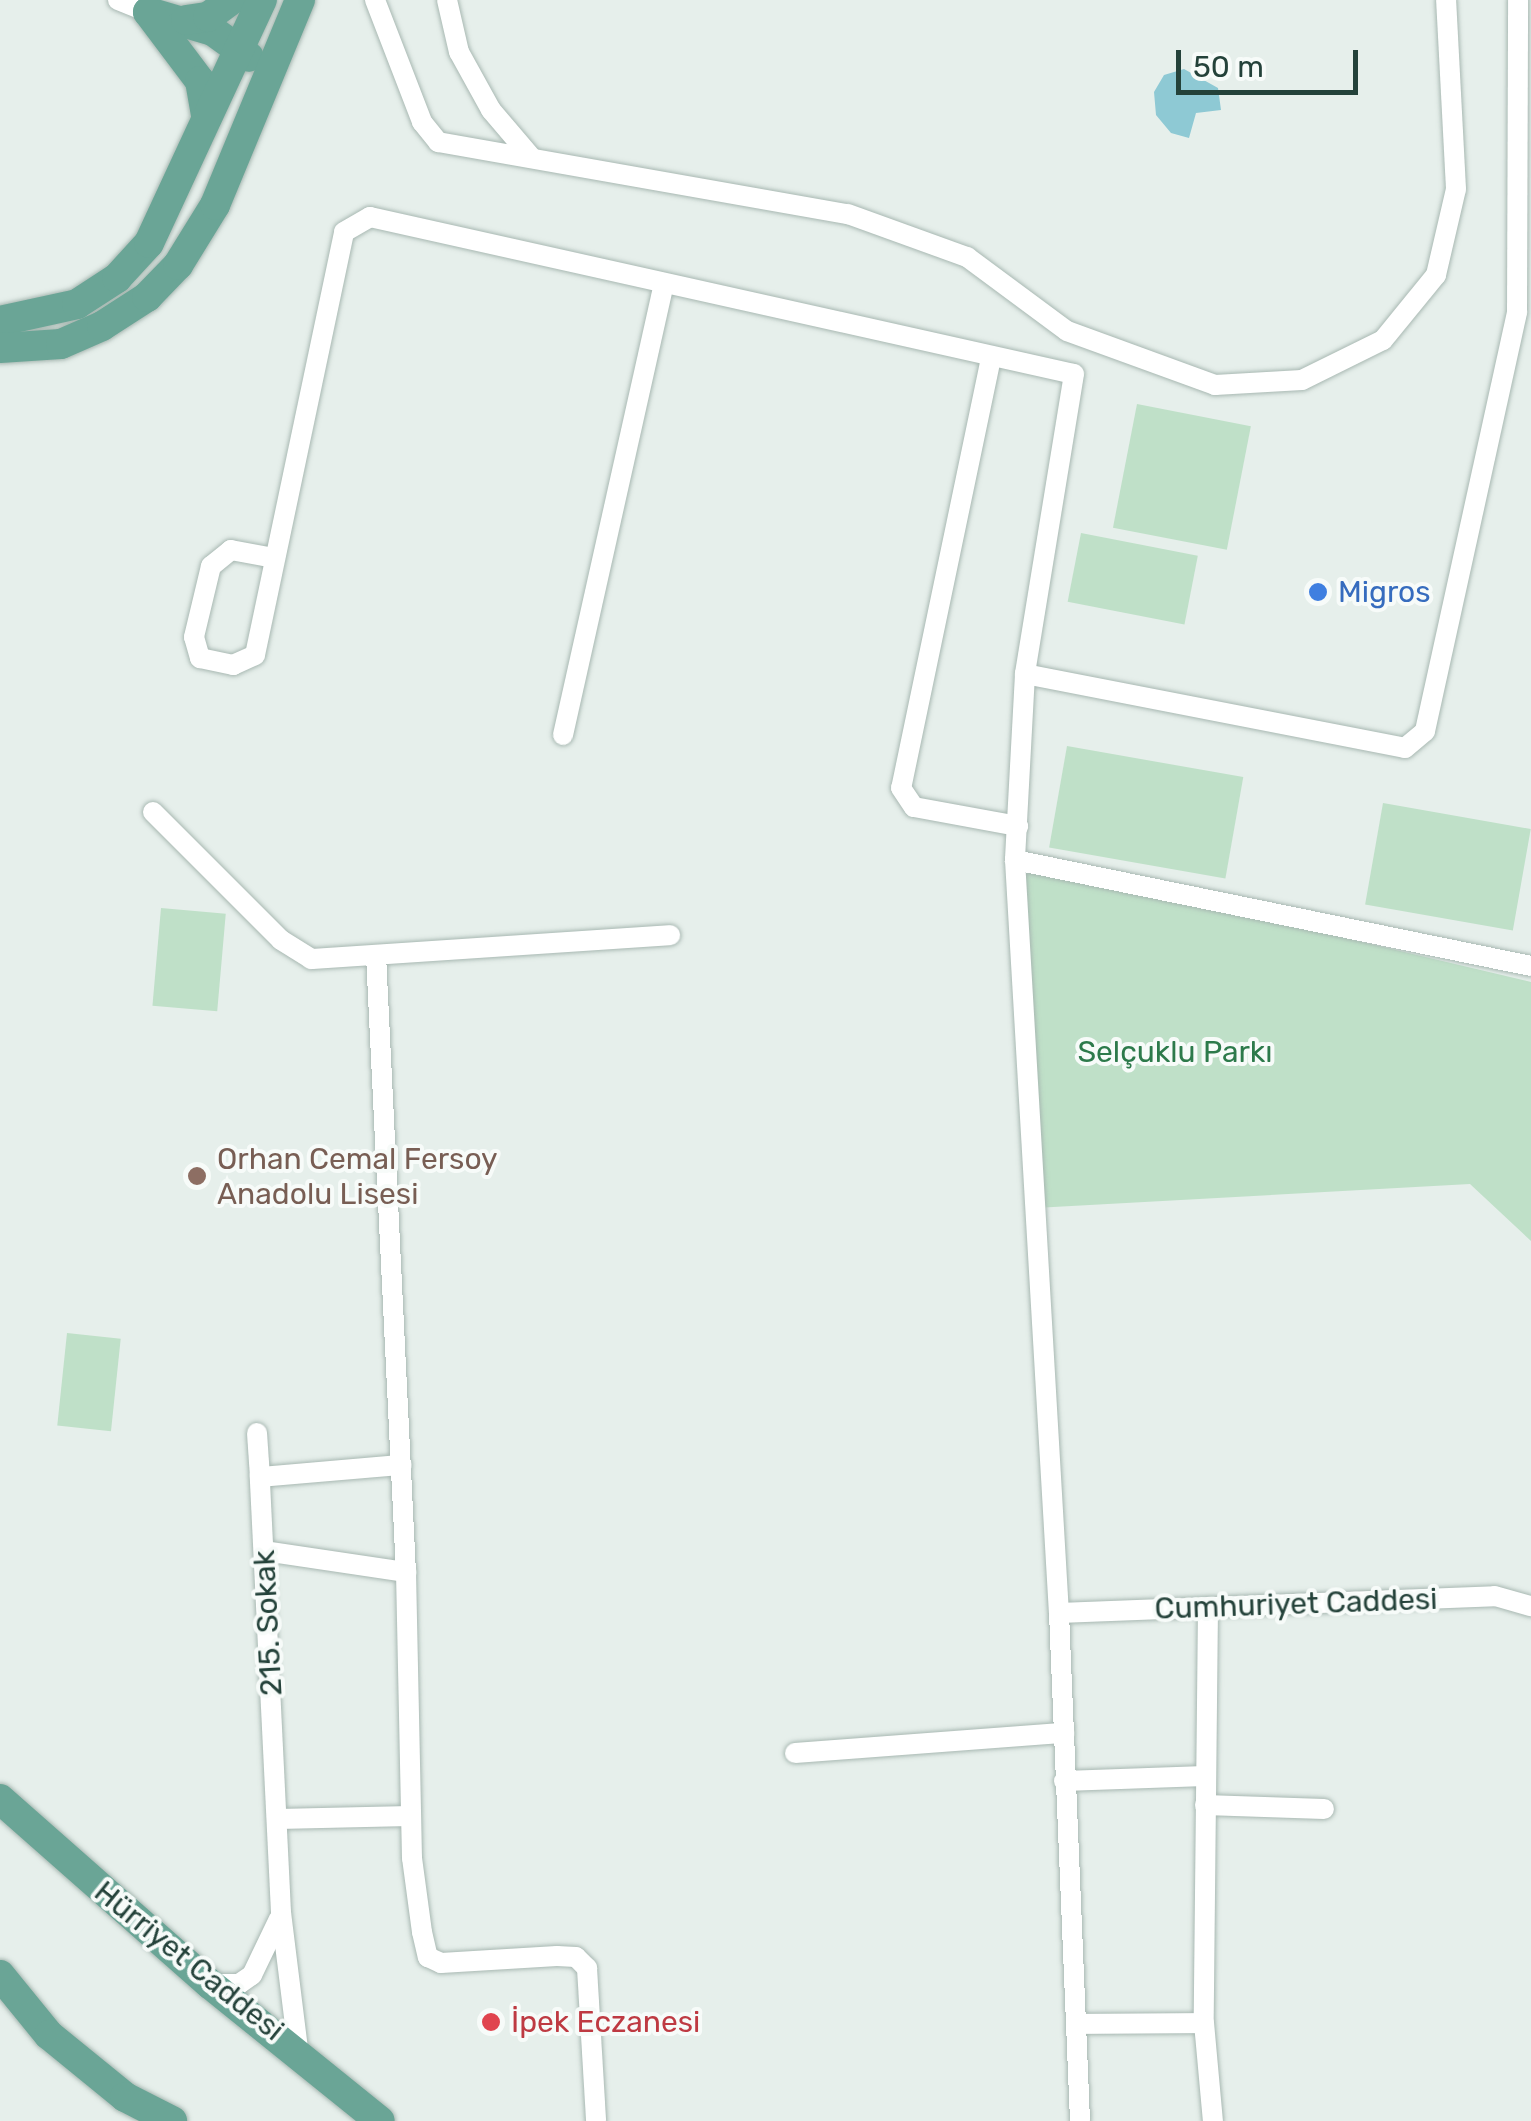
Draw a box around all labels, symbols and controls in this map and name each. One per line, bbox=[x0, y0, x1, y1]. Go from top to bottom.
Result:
scale bar bbox=[1181, 30, 1364, 92]
text: 50 m bbox=[1193, 49, 1264, 85]
place label: Migros bbox=[1338, 574, 1431, 610]
marker: Migros bbox=[1307, 581, 1329, 603]
park label: Selçuklu Parkı bbox=[1077, 1034, 1273, 1070]
place label: Orhan Cemal Fersoy Anadolu Lisesi bbox=[217, 1141, 498, 1212]
marker: Orhan Cemal Fersoy Anadolu Lisesi bbox=[186, 1165, 208, 1187]
street label: 215. Sokak bbox=[246, 1549, 290, 1697]
street label: Cumhuriyet Caddesi bbox=[1154, 1581, 1438, 1627]
street label: Hürriyet Caddesi bbox=[87, 1874, 291, 2048]
place label: İpek Eczanesi bbox=[511, 2004, 701, 2040]
marker: İpek Eczanesi bbox=[480, 2011, 502, 2033]

